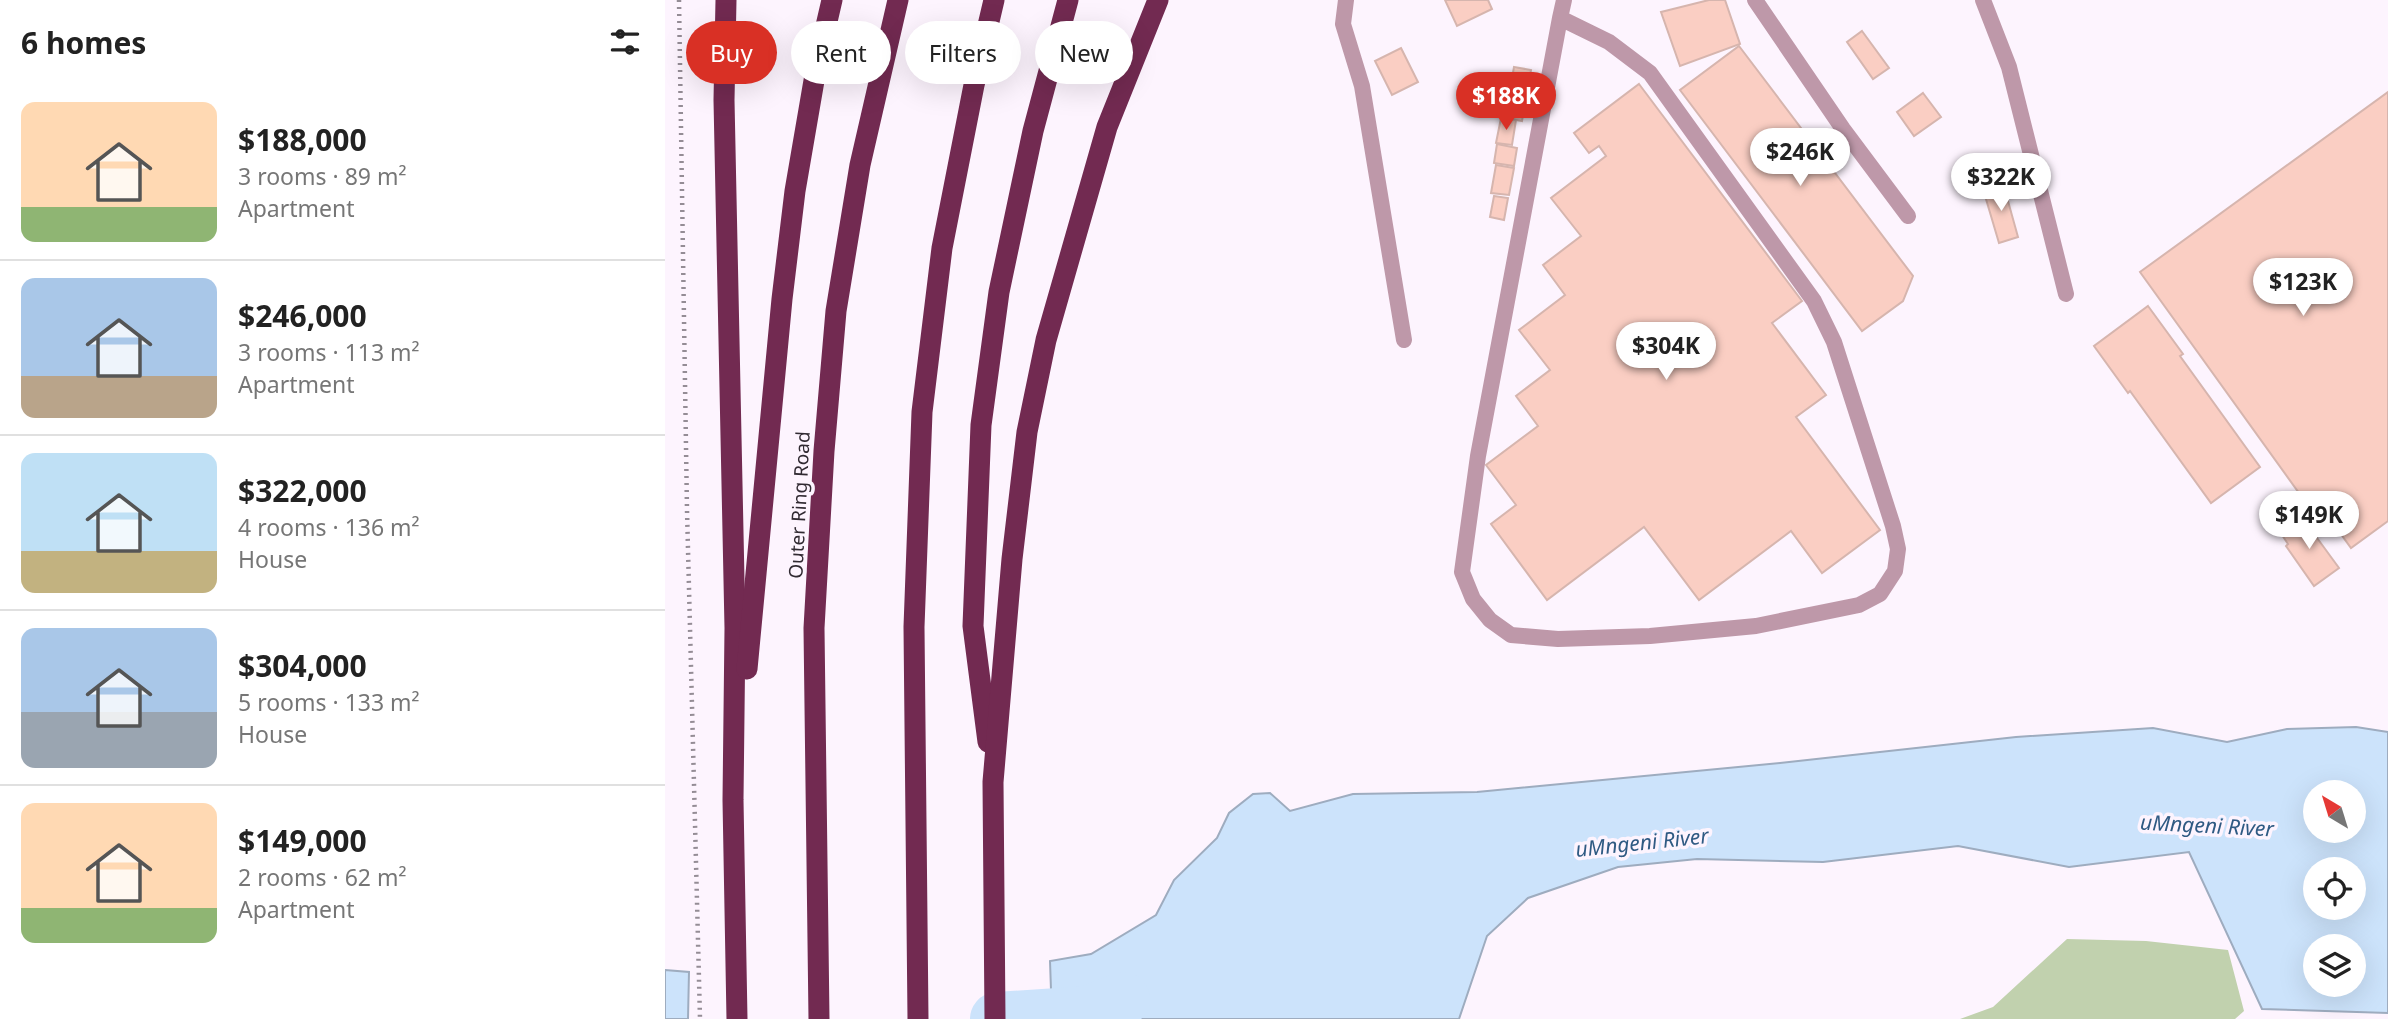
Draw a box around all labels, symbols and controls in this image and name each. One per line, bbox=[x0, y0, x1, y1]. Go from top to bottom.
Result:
chip: Buy bbox=[686, 21, 777, 84]
chip: Rent bbox=[791, 21, 891, 84]
chip: Filters bbox=[905, 21, 1021, 84]
chip: New bbox=[1035, 21, 1133, 84]
text: 6 homes bbox=[21, 22, 146, 63]
icon: filters bbox=[606, 23, 644, 61]
pin: $188K bbox=[1457, 72, 1555, 132]
text: $188K bbox=[1472, 79, 1540, 111]
text: $188,000 bbox=[238, 119, 367, 160]
pin: $246K bbox=[1751, 128, 1849, 188]
icon: home bbox=[77, 130, 161, 214]
text: $246K bbox=[1766, 135, 1834, 167]
pin: $322K bbox=[1952, 154, 2050, 213]
text: 3 rooms · 89 m² bbox=[238, 160, 407, 192]
text: $322K bbox=[1967, 160, 2035, 192]
text: Apartment bbox=[238, 192, 355, 224]
pin: $123K bbox=[2254, 258, 2352, 318]
text: $123K bbox=[2269, 265, 2337, 297]
text: $246,000 bbox=[238, 295, 367, 336]
icon: home bbox=[77, 306, 161, 390]
pin: $304K bbox=[1617, 322, 1715, 382]
text: $304K bbox=[1632, 329, 1700, 361]
text: 3 rooms · 113 m² bbox=[238, 336, 420, 368]
text: Apartment bbox=[238, 368, 355, 400]
street label: Outer Ring Road bbox=[782, 431, 816, 579]
text: $322,000 bbox=[238, 470, 367, 511]
icon: home bbox=[77, 481, 161, 565]
pin: $149K bbox=[2260, 491, 2358, 551]
text: $149K bbox=[2275, 498, 2343, 530]
text: 4 rooms · 136 m² bbox=[238, 511, 420, 543]
text: House bbox=[238, 543, 307, 575]
text: $304,000 bbox=[238, 645, 367, 686]
icon: home bbox=[77, 656, 161, 740]
text: 5 rooms · 133 m² bbox=[238, 686, 420, 718]
text: House bbox=[238, 718, 307, 750]
north arrow bbox=[2303, 780, 2366, 844]
map controls bbox=[2303, 780, 2366, 997]
water label: uMngeni River bbox=[2140, 808, 2276, 843]
text: $149,000 bbox=[238, 820, 367, 861]
water label: uMngeni River bbox=[1574, 821, 1711, 863]
icon: home bbox=[77, 831, 161, 915]
button: locate bbox=[2303, 857, 2366, 920]
text: 2 rooms · 62 m² bbox=[238, 861, 407, 893]
text: Apartment bbox=[238, 893, 355, 925]
button: layers bbox=[2303, 934, 2366, 997]

